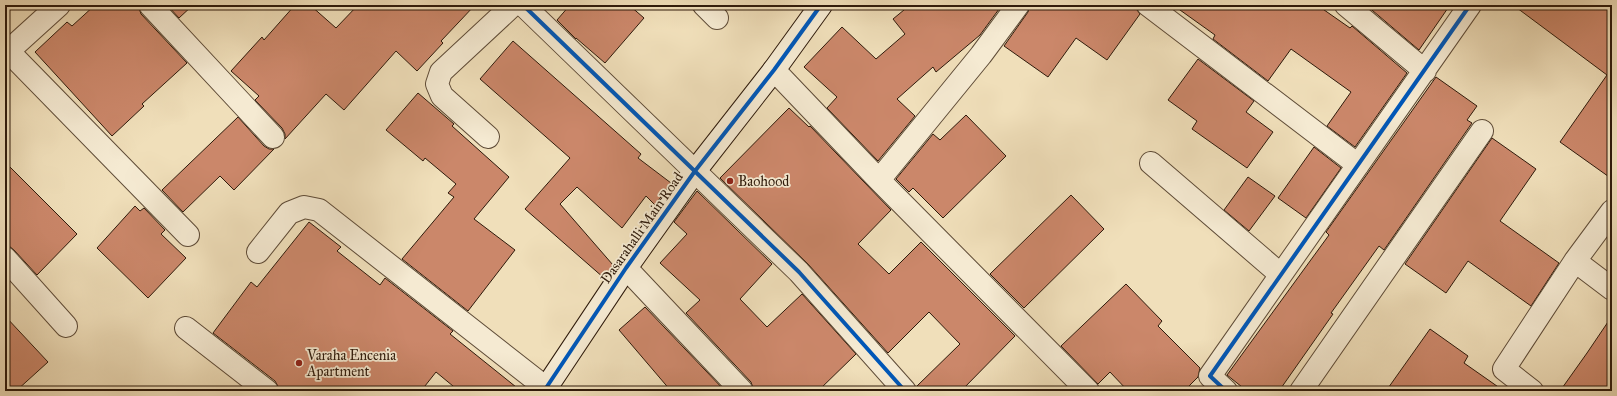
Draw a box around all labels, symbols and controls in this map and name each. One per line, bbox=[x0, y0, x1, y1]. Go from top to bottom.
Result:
street label: Dasarahalli Main Road bbox=[597, 169, 687, 287]
place label: Baohood bbox=[738, 173, 789, 190]
marker: Baohood bbox=[725, 176, 735, 186]
place label: Varaha Encenia Apartment bbox=[306, 347, 396, 380]
marker: Varaha Encenia Apartment bbox=[294, 358, 304, 368]

